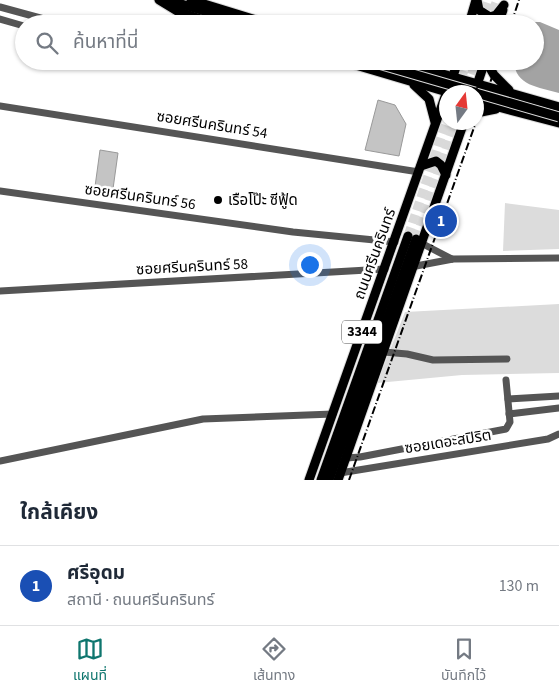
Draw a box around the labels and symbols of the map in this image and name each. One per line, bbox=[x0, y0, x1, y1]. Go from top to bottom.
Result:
north arrow bbox=[439, 85, 484, 130]
street label: ซอยศรีนครินทร์ 54 bbox=[155, 106, 269, 144]
street label: ซอยศรีนครินทร์ 56 bbox=[83, 179, 197, 215]
place label: เรือโป๊ะ ซีฟู้ด bbox=[228, 190, 298, 211]
marker: เรือโป๊ะ ซีฟู้ด bbox=[212, 194, 224, 206]
pin: 1 bbox=[425, 202, 457, 240]
street label: ถนนศรีนครินทร์ bbox=[349, 205, 401, 302]
your location bbox=[297, 252, 323, 278]
street label: ซอยศรีนครินทร์ 58 bbox=[136, 254, 248, 280]
road number: 3344 bbox=[342, 321, 382, 344]
street label: ซอยเดอะสปิริต bbox=[403, 425, 493, 459]

